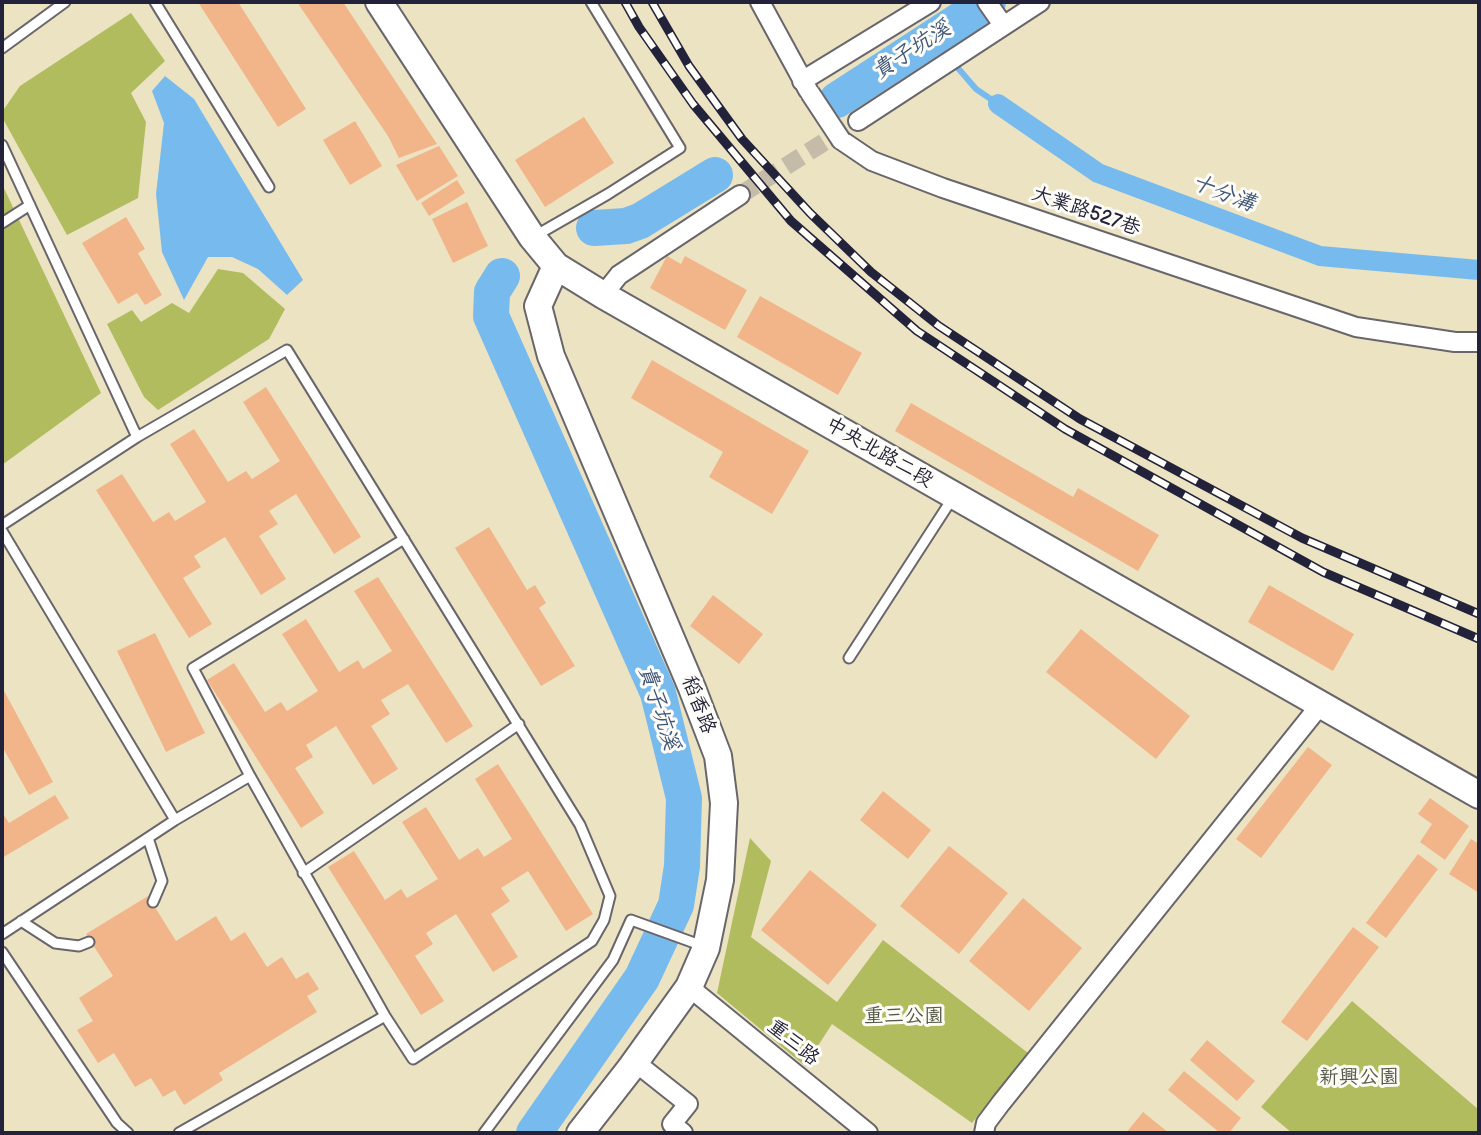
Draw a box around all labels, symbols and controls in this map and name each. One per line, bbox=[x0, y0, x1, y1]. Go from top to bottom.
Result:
water label: 貴子坑溪 bbox=[868, 16, 956, 86]
water label: 十分溝 bbox=[1187, 170, 1259, 218]
street label: 大業路527巷 bbox=[1029, 182, 1143, 242]
street label: 中央北路二段 bbox=[821, 413, 937, 493]
water label: 貴子坑溪 bbox=[632, 662, 684, 754]
street label: 稻香路 bbox=[676, 673, 720, 737]
park label: 重三公園 bbox=[864, 1005, 944, 1029]
street label: 重三路 bbox=[762, 1015, 824, 1071]
park label: 新興公園 bbox=[1319, 1066, 1399, 1090]

